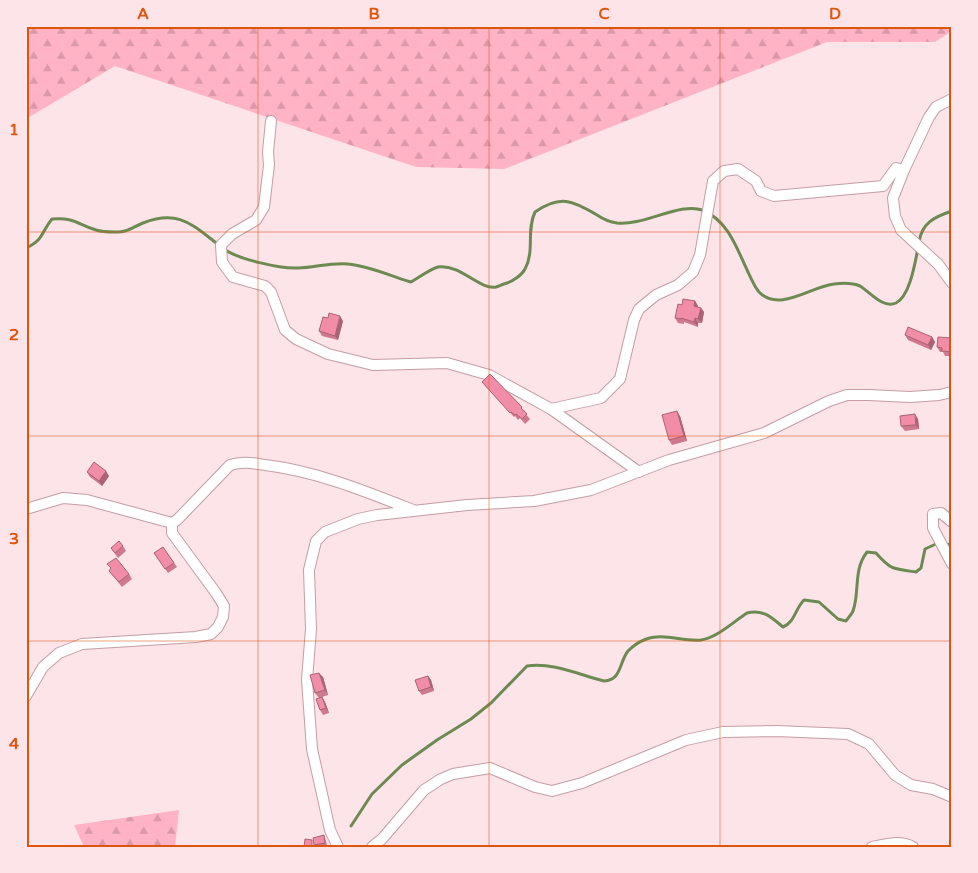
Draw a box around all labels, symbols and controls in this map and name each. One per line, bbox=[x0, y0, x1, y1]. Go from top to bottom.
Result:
text: A bbox=[137, 4, 149, 24]
text: B bbox=[368, 4, 380, 24]
text: C bbox=[598, 4, 610, 24]
text: D bbox=[829, 4, 841, 24]
text: 1 bbox=[9, 120, 19, 140]
text: 2 bbox=[9, 325, 19, 345]
text: 3 bbox=[9, 529, 19, 549]
text: 4 bbox=[9, 734, 19, 754]

